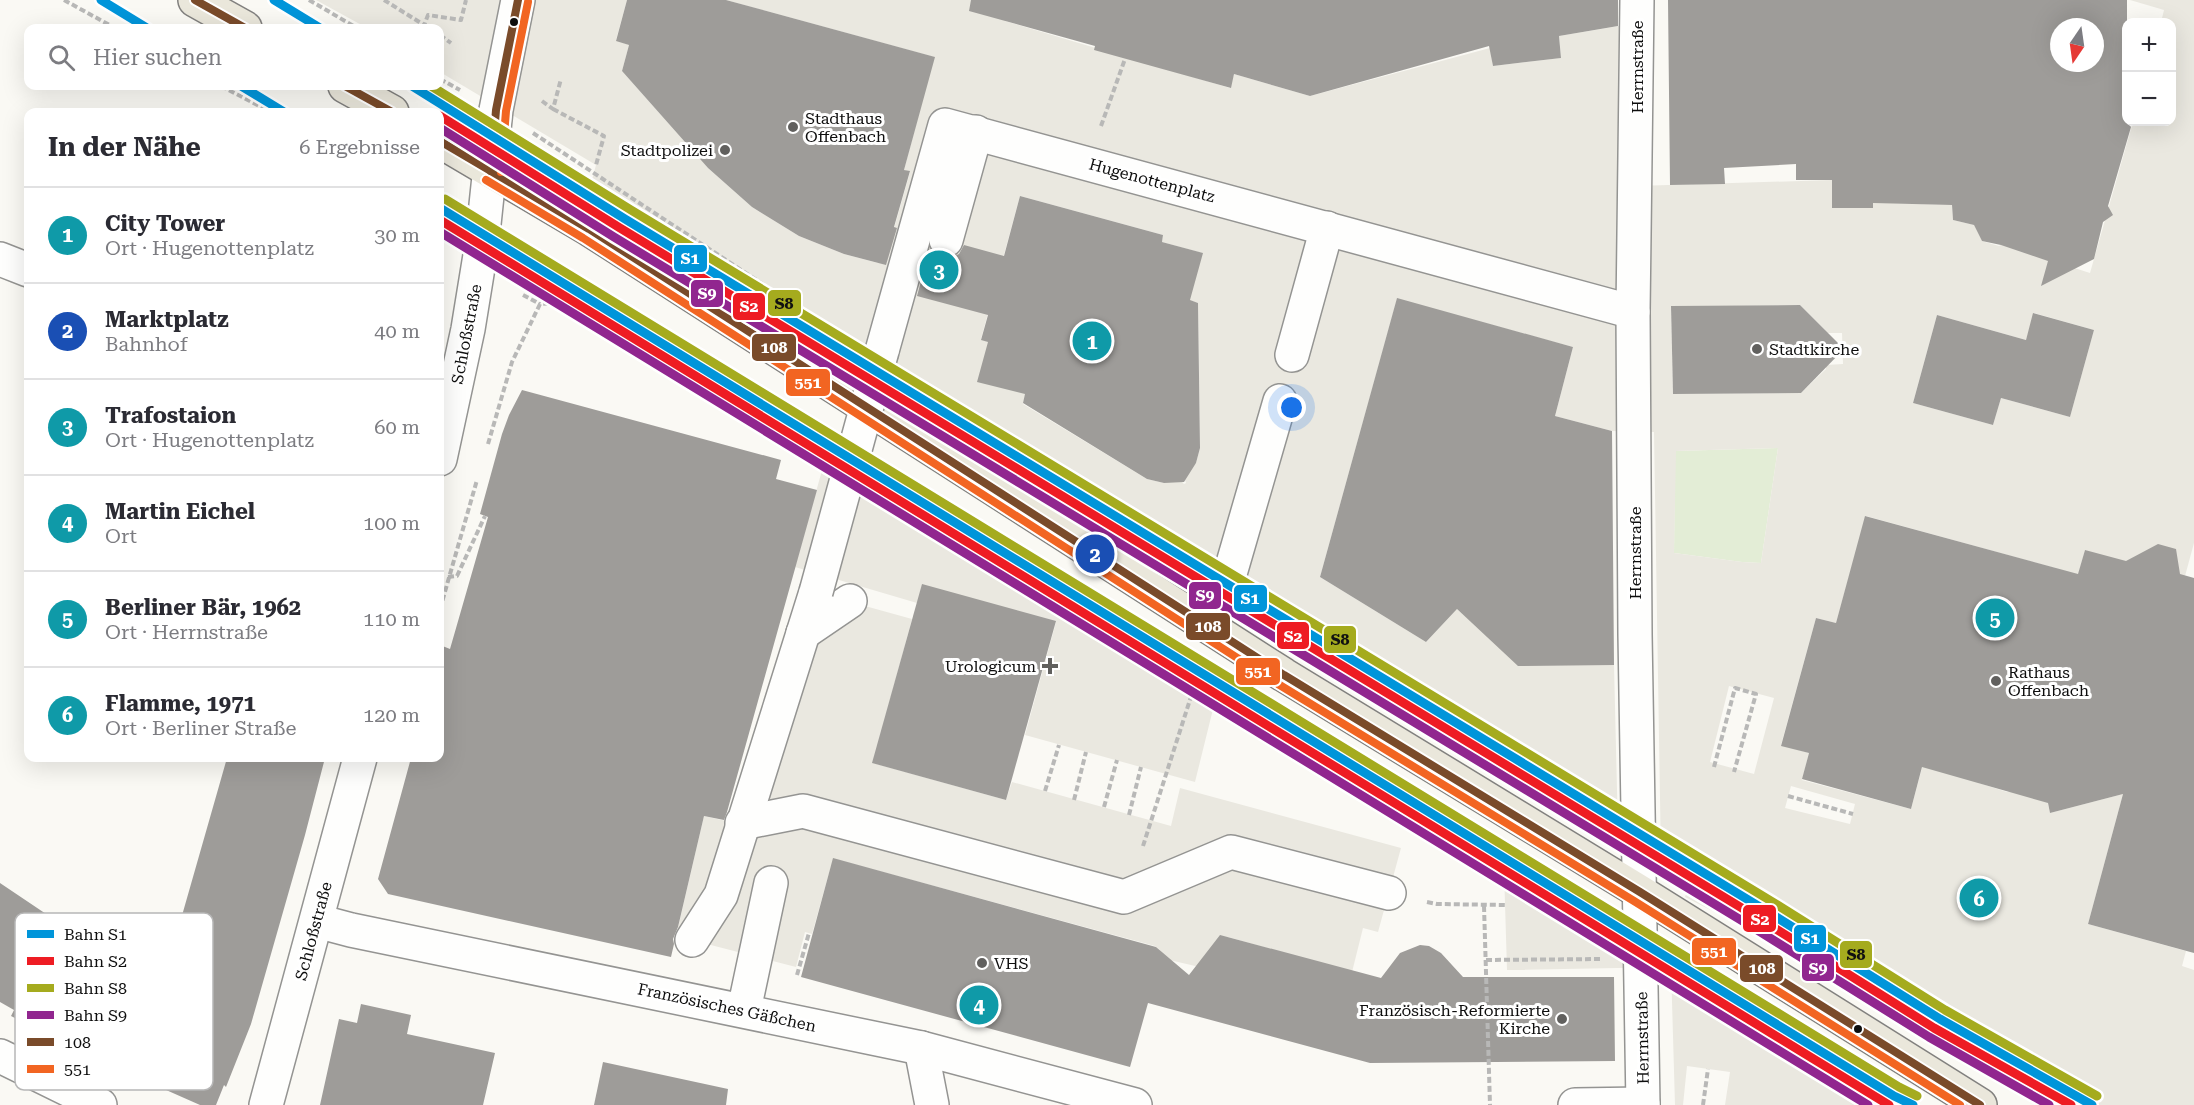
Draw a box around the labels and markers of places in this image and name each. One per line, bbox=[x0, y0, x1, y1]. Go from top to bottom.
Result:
unlabelled marker bbox=[508, 16, 520, 28]
place label: Stadthaus Offenbach bbox=[805, 109, 886, 146]
marker: Stadthaus Offenbach bbox=[786, 120, 800, 134]
place label: Stadtpolizei bbox=[621, 141, 713, 160]
marker: Stadtpolizei bbox=[718, 143, 732, 157]
pin: 3 bbox=[920, 248, 958, 292]
pin: 1 bbox=[1072, 318, 1112, 364]
place label: Stadtkirche bbox=[1769, 340, 1859, 359]
marker: Stadtkirche bbox=[1750, 342, 1764, 356]
pin: 2 bbox=[1076, 532, 1114, 576]
pin: 5 bbox=[1976, 596, 2014, 640]
place label: Urologicum bbox=[945, 657, 1036, 676]
marker: Urologicum bbox=[1041, 657, 1059, 675]
place label: Rathaus Offenbach bbox=[2008, 663, 2089, 700]
marker: Rathaus Offenbach bbox=[1989, 674, 2003, 688]
pin: 6 bbox=[1960, 876, 1998, 920]
place label: VHS bbox=[994, 954, 1029, 973]
marker: VHS bbox=[975, 956, 989, 970]
pin: 4 bbox=[960, 982, 998, 1028]
place label: Französisch-Reformierte Kirche bbox=[1359, 1001, 1550, 1038]
marker: Französisch-Reformierte Kirche bbox=[1555, 1012, 1569, 1026]
unlabelled marker bbox=[1852, 1023, 1864, 1035]

